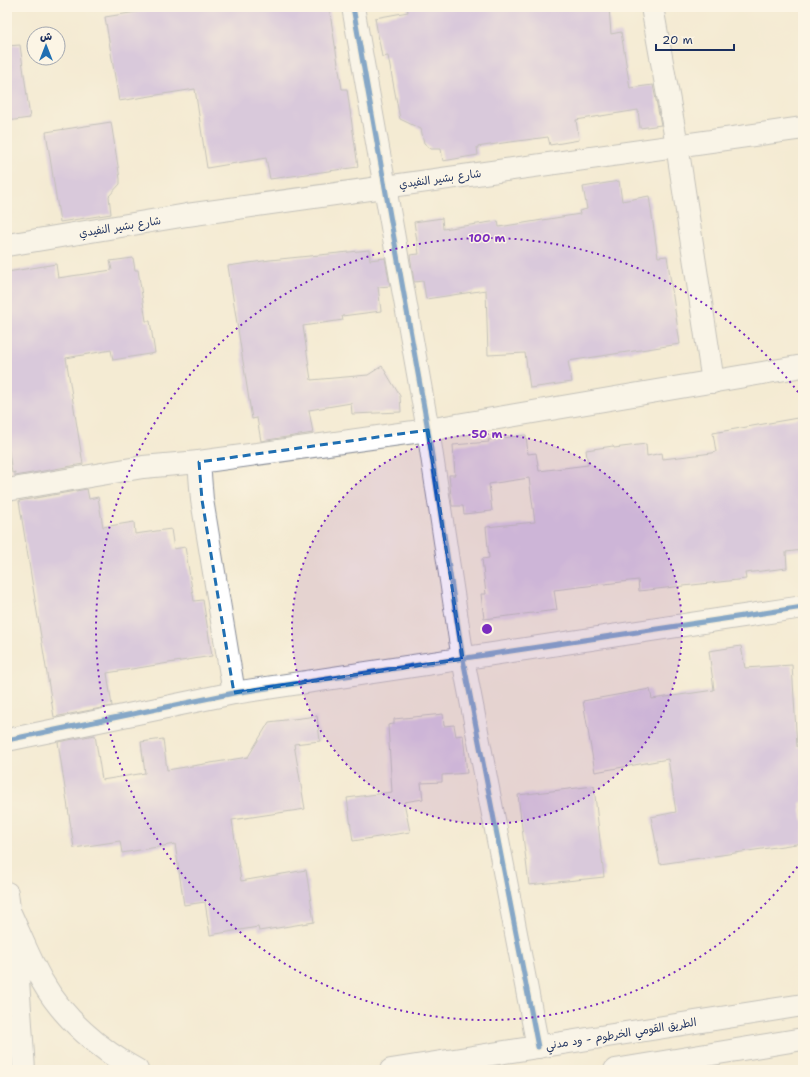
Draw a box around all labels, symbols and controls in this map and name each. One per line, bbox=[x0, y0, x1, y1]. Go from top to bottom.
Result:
north arrow bbox=[26, 26, 66, 66]
scale bar bbox=[656, 26, 734, 52]
text: ش bbox=[40, 29, 52, 44]
text: 20 m bbox=[662, 32, 693, 48]
street label: شارع بشير النفيدي bbox=[398, 166, 482, 193]
street label: شارع بشير النفيدي bbox=[78, 213, 162, 242]
text: 100 m bbox=[469, 230, 506, 246]
text: 50 m bbox=[472, 426, 503, 442]
centre of rings bbox=[480, 622, 494, 636]
street label: الطريق القومي الخرطوم - ود مدني bbox=[545, 1015, 698, 1056]

